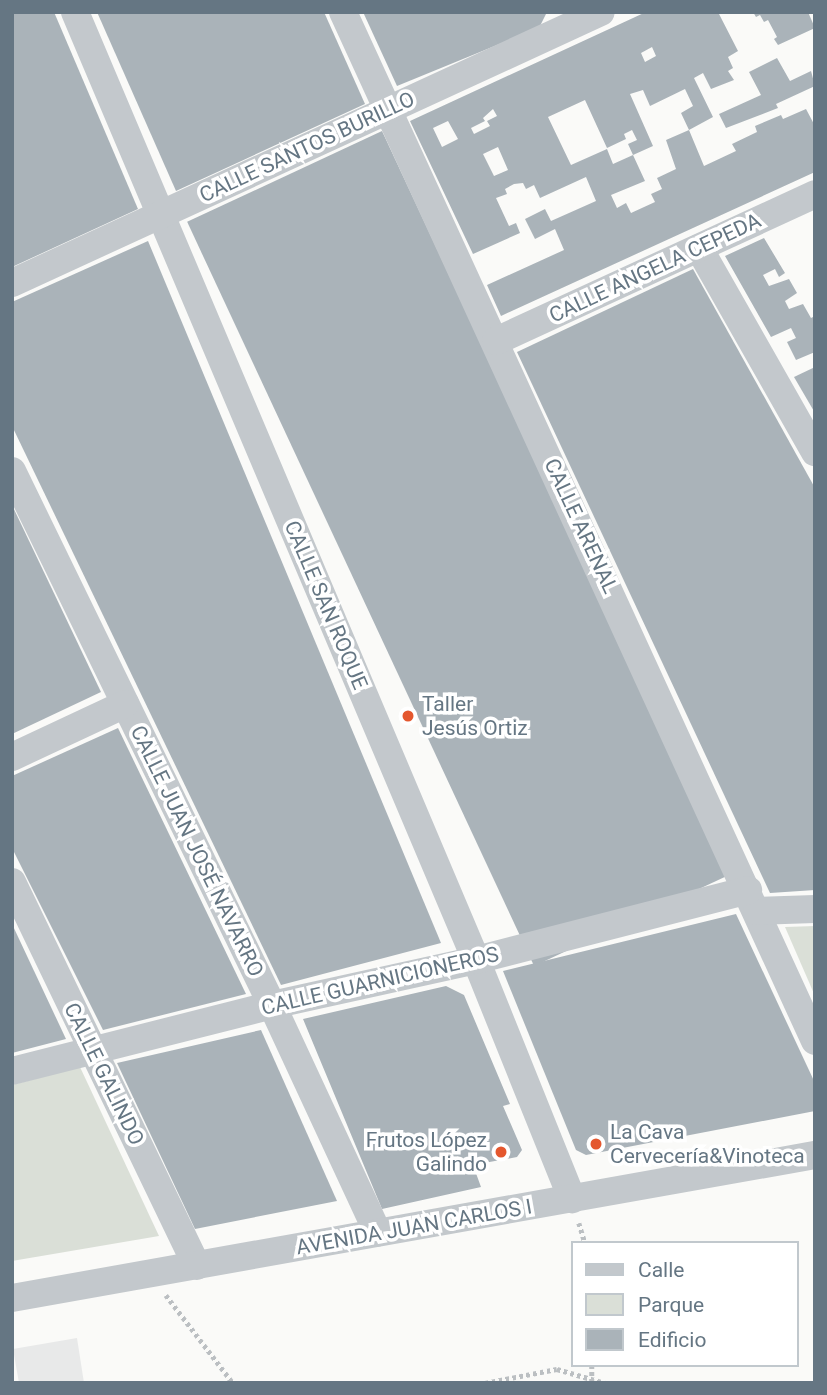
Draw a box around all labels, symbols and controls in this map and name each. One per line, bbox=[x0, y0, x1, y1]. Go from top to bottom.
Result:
street label: CALLE SANTOS BURILLO bbox=[196, 86, 418, 208]
street label: CALLE ANGELA CEPEDA bbox=[545, 208, 765, 328]
street label: CALLE ARENAL bbox=[539, 455, 623, 597]
street label: CALLE SAN ROQUE bbox=[279, 517, 373, 693]
place label: Taller Jesús Ortiz bbox=[422, 691, 528, 741]
marker: Taller Jesús Ortiz bbox=[400, 708, 416, 724]
street label: CALLE JUAN JOSÉ NAVARRO bbox=[125, 721, 269, 981]
street label: CALLE GUARNICIONEROS bbox=[259, 941, 501, 1021]
street label: CALLE GALINDO bbox=[59, 999, 149, 1149]
place label: La Cava Cervecería&Vinoteca bbox=[610, 1119, 805, 1169]
place label: Frutos López Galindo bbox=[366, 1127, 487, 1177]
marker: La Cava Cervecería&Vinoteca bbox=[588, 1136, 604, 1152]
marker: Frutos López Galindo bbox=[493, 1144, 509, 1160]
street label: AVENIDA JUAN CARLOS I bbox=[294, 1194, 534, 1260]
legend bbox=[572, 1241, 799, 1367]
text: Calle bbox=[638, 1258, 684, 1282]
text: Parque bbox=[638, 1293, 704, 1317]
text: Edificio bbox=[638, 1328, 706, 1352]

